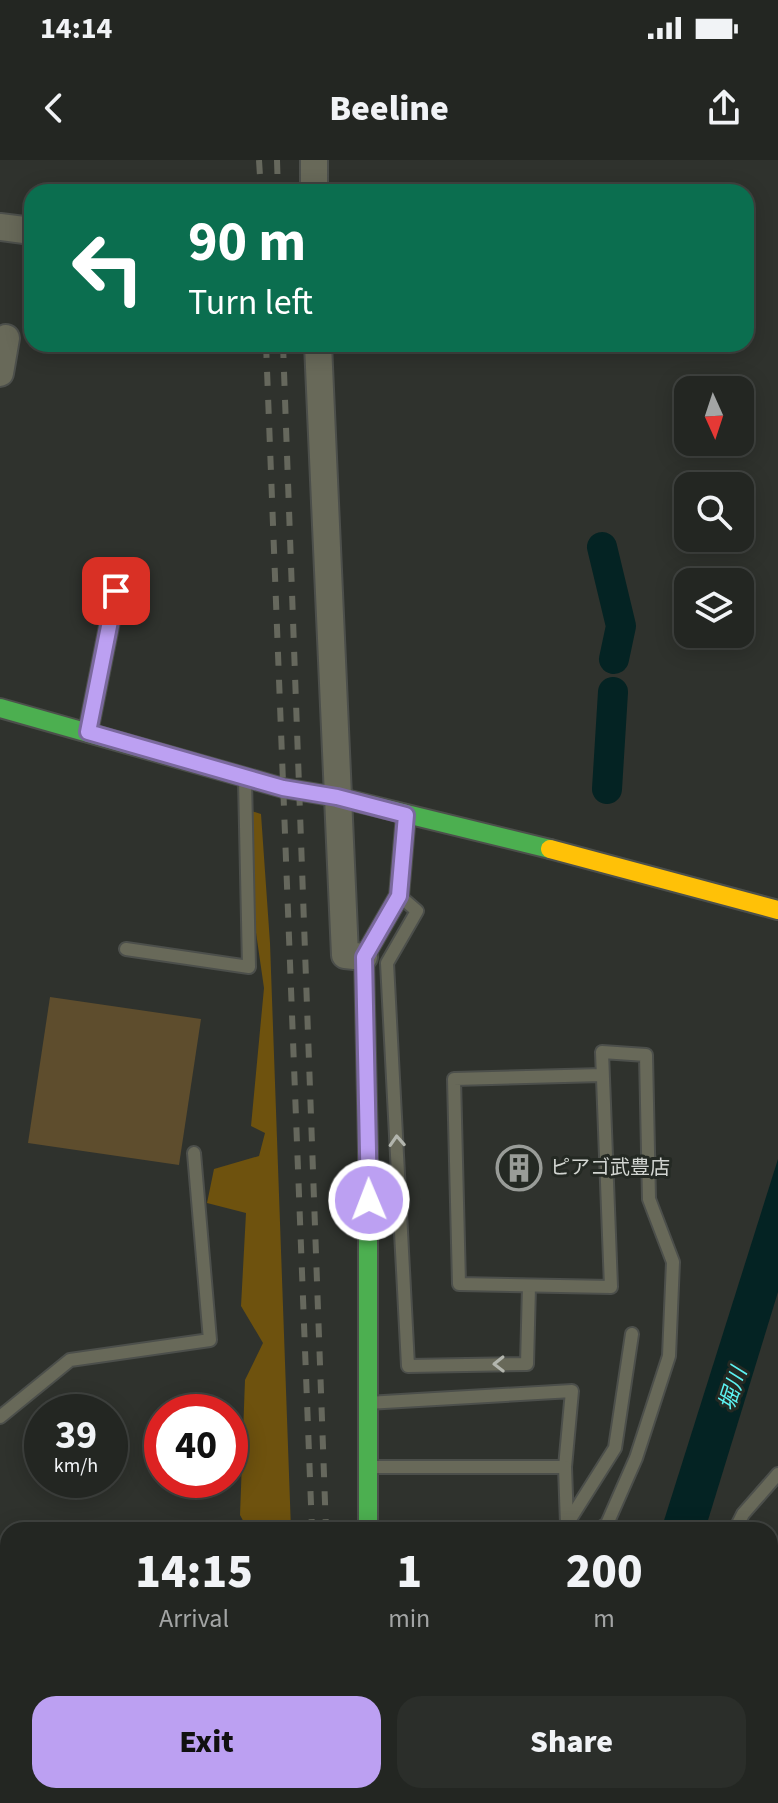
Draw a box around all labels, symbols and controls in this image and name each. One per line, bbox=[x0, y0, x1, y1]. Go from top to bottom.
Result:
text: 14:14 bbox=[40, 7, 112, 50]
text: Beeline bbox=[329, 83, 449, 134]
icon: back bbox=[32, 86, 76, 130]
icon: share bbox=[702, 86, 746, 130]
text: 90 m bbox=[188, 203, 306, 282]
icon: left bbox=[56, 216, 160, 320]
text: Turn left bbox=[188, 277, 313, 328]
north arrow bbox=[674, 376, 754, 456]
map controls bbox=[674, 376, 754, 648]
button: search bbox=[674, 472, 754, 552]
pin bbox=[82, 557, 150, 625]
button: layers bbox=[674, 568, 754, 648]
icon: arrive bbox=[94, 569, 138, 613]
one-way arrow bbox=[388, 1134, 405, 1147]
building icon: ピアゴ武豊店 bbox=[495, 1144, 543, 1192]
place label: ピアゴ武豊店 bbox=[550, 1154, 670, 1182]
position arrow bbox=[327, 1158, 411, 1242]
one-way arrow bbox=[492, 1356, 505, 1373]
water label: 堀川 bbox=[711, 1361, 756, 1415]
speed limit sign: 40 bbox=[144, 1394, 248, 1498]
text: 39 bbox=[55, 1407, 97, 1464]
text: km/h bbox=[54, 1452, 98, 1480]
text: 14:15 bbox=[135, 1538, 253, 1606]
text: 1 bbox=[396, 1538, 422, 1606]
text: 200 bbox=[566, 1538, 643, 1606]
text: Arrival bbox=[159, 1600, 229, 1637]
text: min bbox=[388, 1600, 430, 1637]
text: m bbox=[593, 1600, 615, 1637]
button: Exit bbox=[32, 1696, 381, 1788]
button: Share bbox=[397, 1696, 746, 1788]

